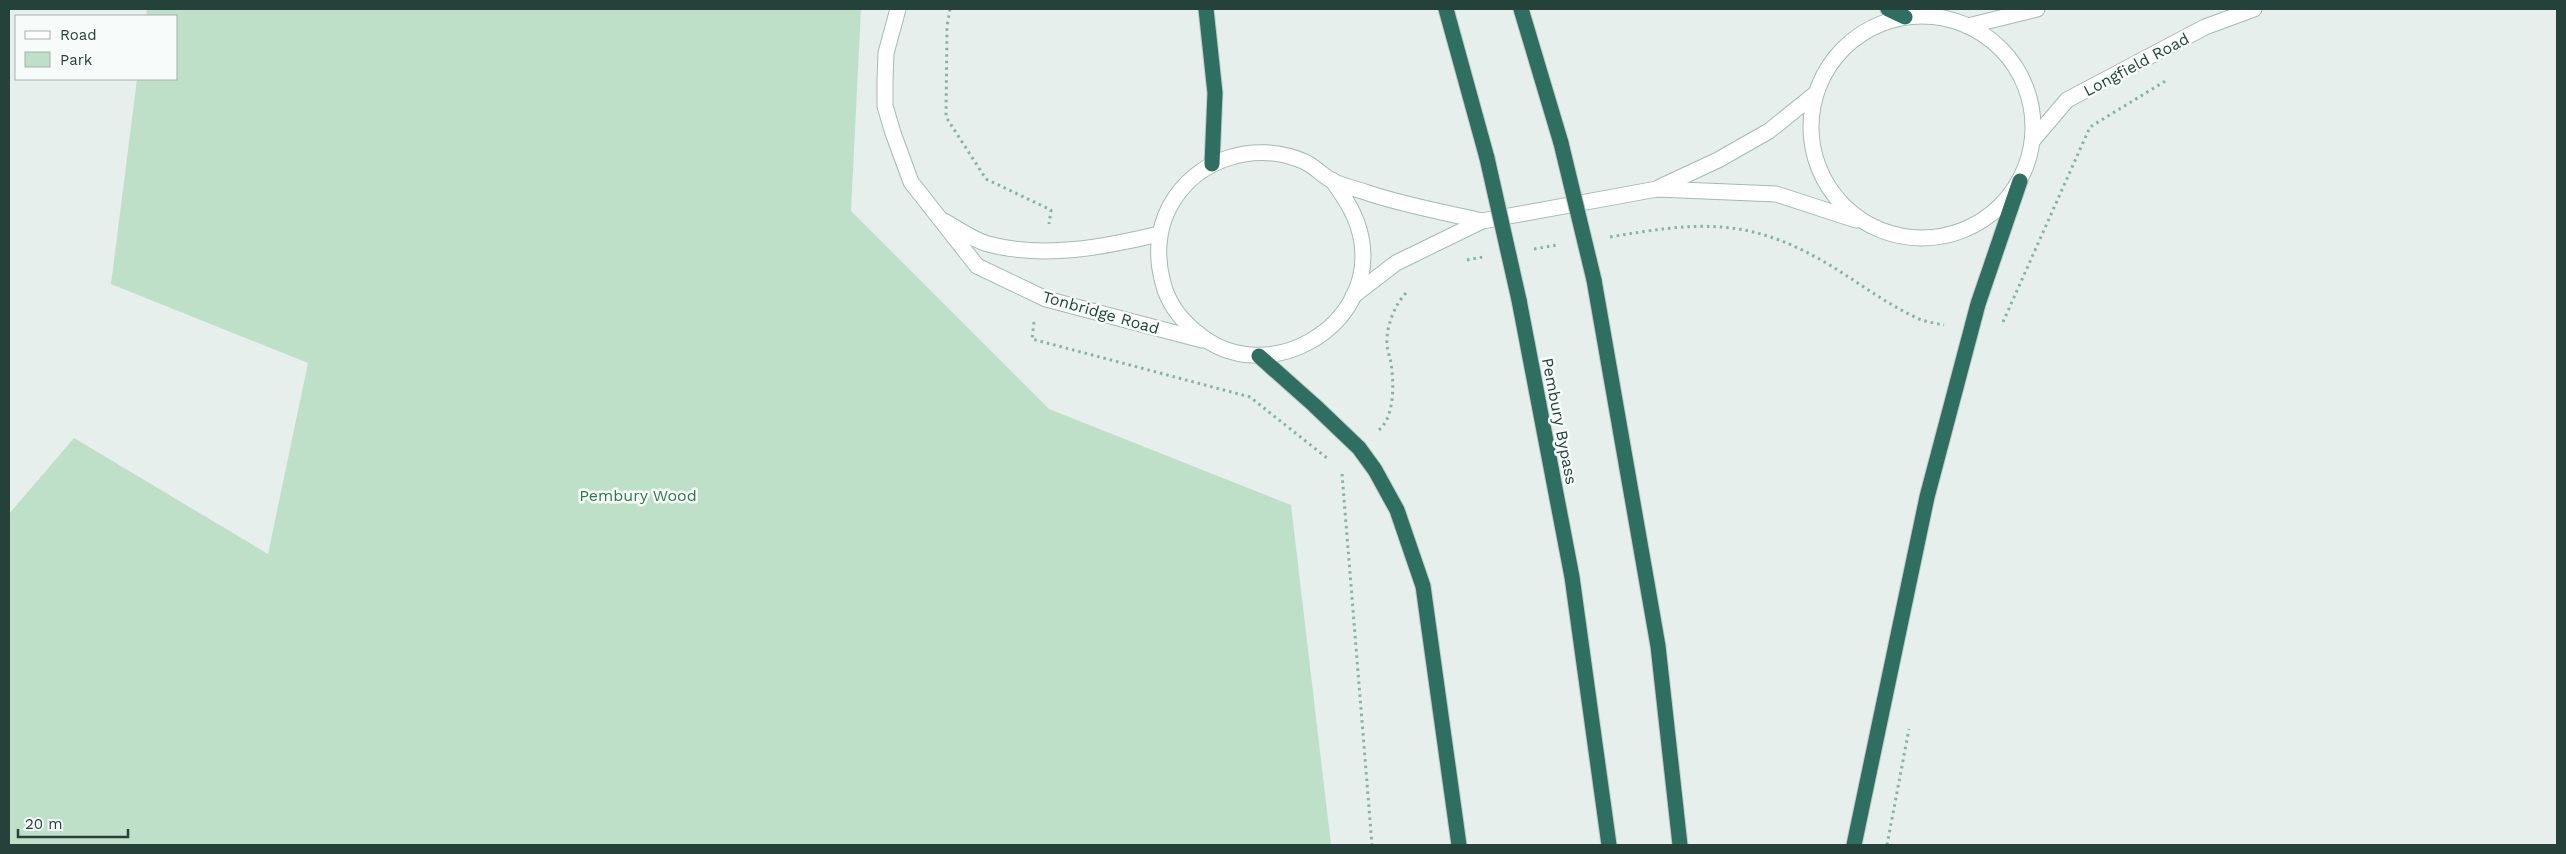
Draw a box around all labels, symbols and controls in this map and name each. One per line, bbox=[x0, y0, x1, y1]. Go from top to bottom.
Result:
legend bbox=[15, 15, 178, 80]
text: Road bbox=[60, 26, 97, 44]
street label: Longfield Road bbox=[2080, 29, 2192, 100]
text: Park bbox=[60, 51, 93, 69]
street label: Tonbridge Road bbox=[1040, 287, 1161, 338]
street label: Pembury Bypass bbox=[1538, 356, 1581, 486]
park label: Pembury Wood bbox=[579, 486, 697, 505]
scale bar bbox=[18, 806, 128, 838]
text: 20 m bbox=[25, 815, 63, 833]

